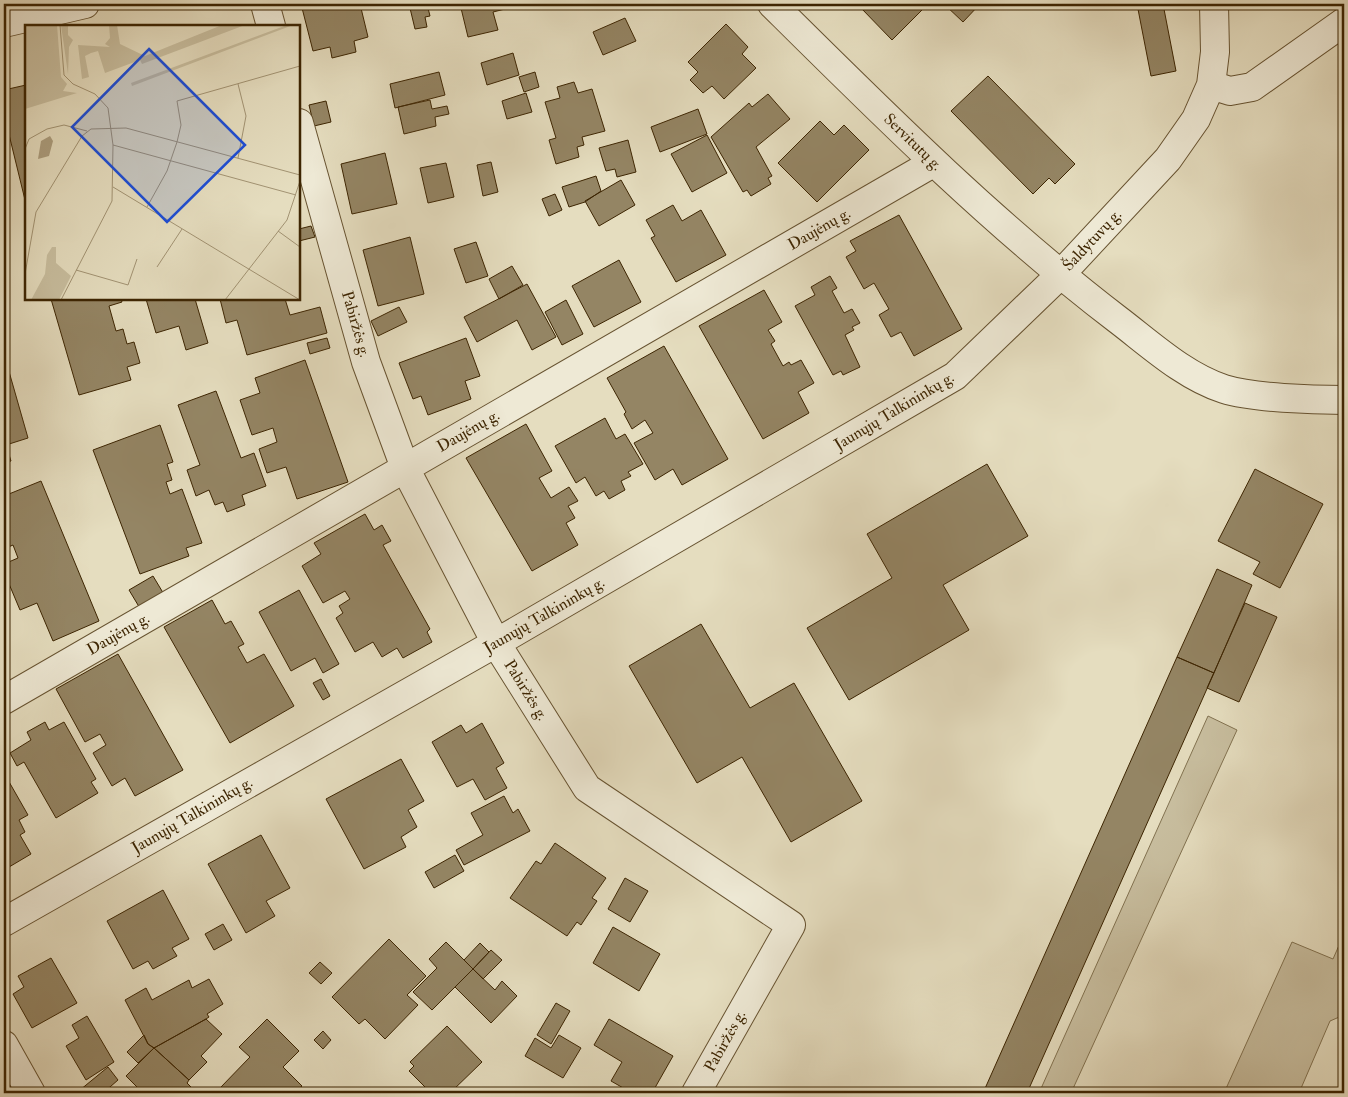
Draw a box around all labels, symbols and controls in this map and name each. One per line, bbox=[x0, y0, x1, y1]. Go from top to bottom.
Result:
inset map bbox=[25, 25, 300, 300]
street label: Servitutų g. bbox=[879, 109, 947, 175]
street label: Daujėnų g. bbox=[784, 203, 854, 255]
street label: Šaldytuvų g. bbox=[1058, 204, 1126, 275]
street label: Pabiržės g. bbox=[337, 289, 375, 359]
street label: Jaunųjų Talkininkų g. bbox=[830, 367, 958, 456]
street label: Daujėnų g. bbox=[433, 405, 503, 457]
street label: Jaunųjų Talkininkų g. bbox=[479, 572, 609, 659]
street label: Daujėnų g. bbox=[83, 608, 153, 660]
street label: Pabiržės g. bbox=[500, 656, 552, 724]
street label: Jaunųjų Talkininkų g. bbox=[127, 772, 257, 859]
street label: Pabiržės g. bbox=[700, 1007, 750, 1075]

